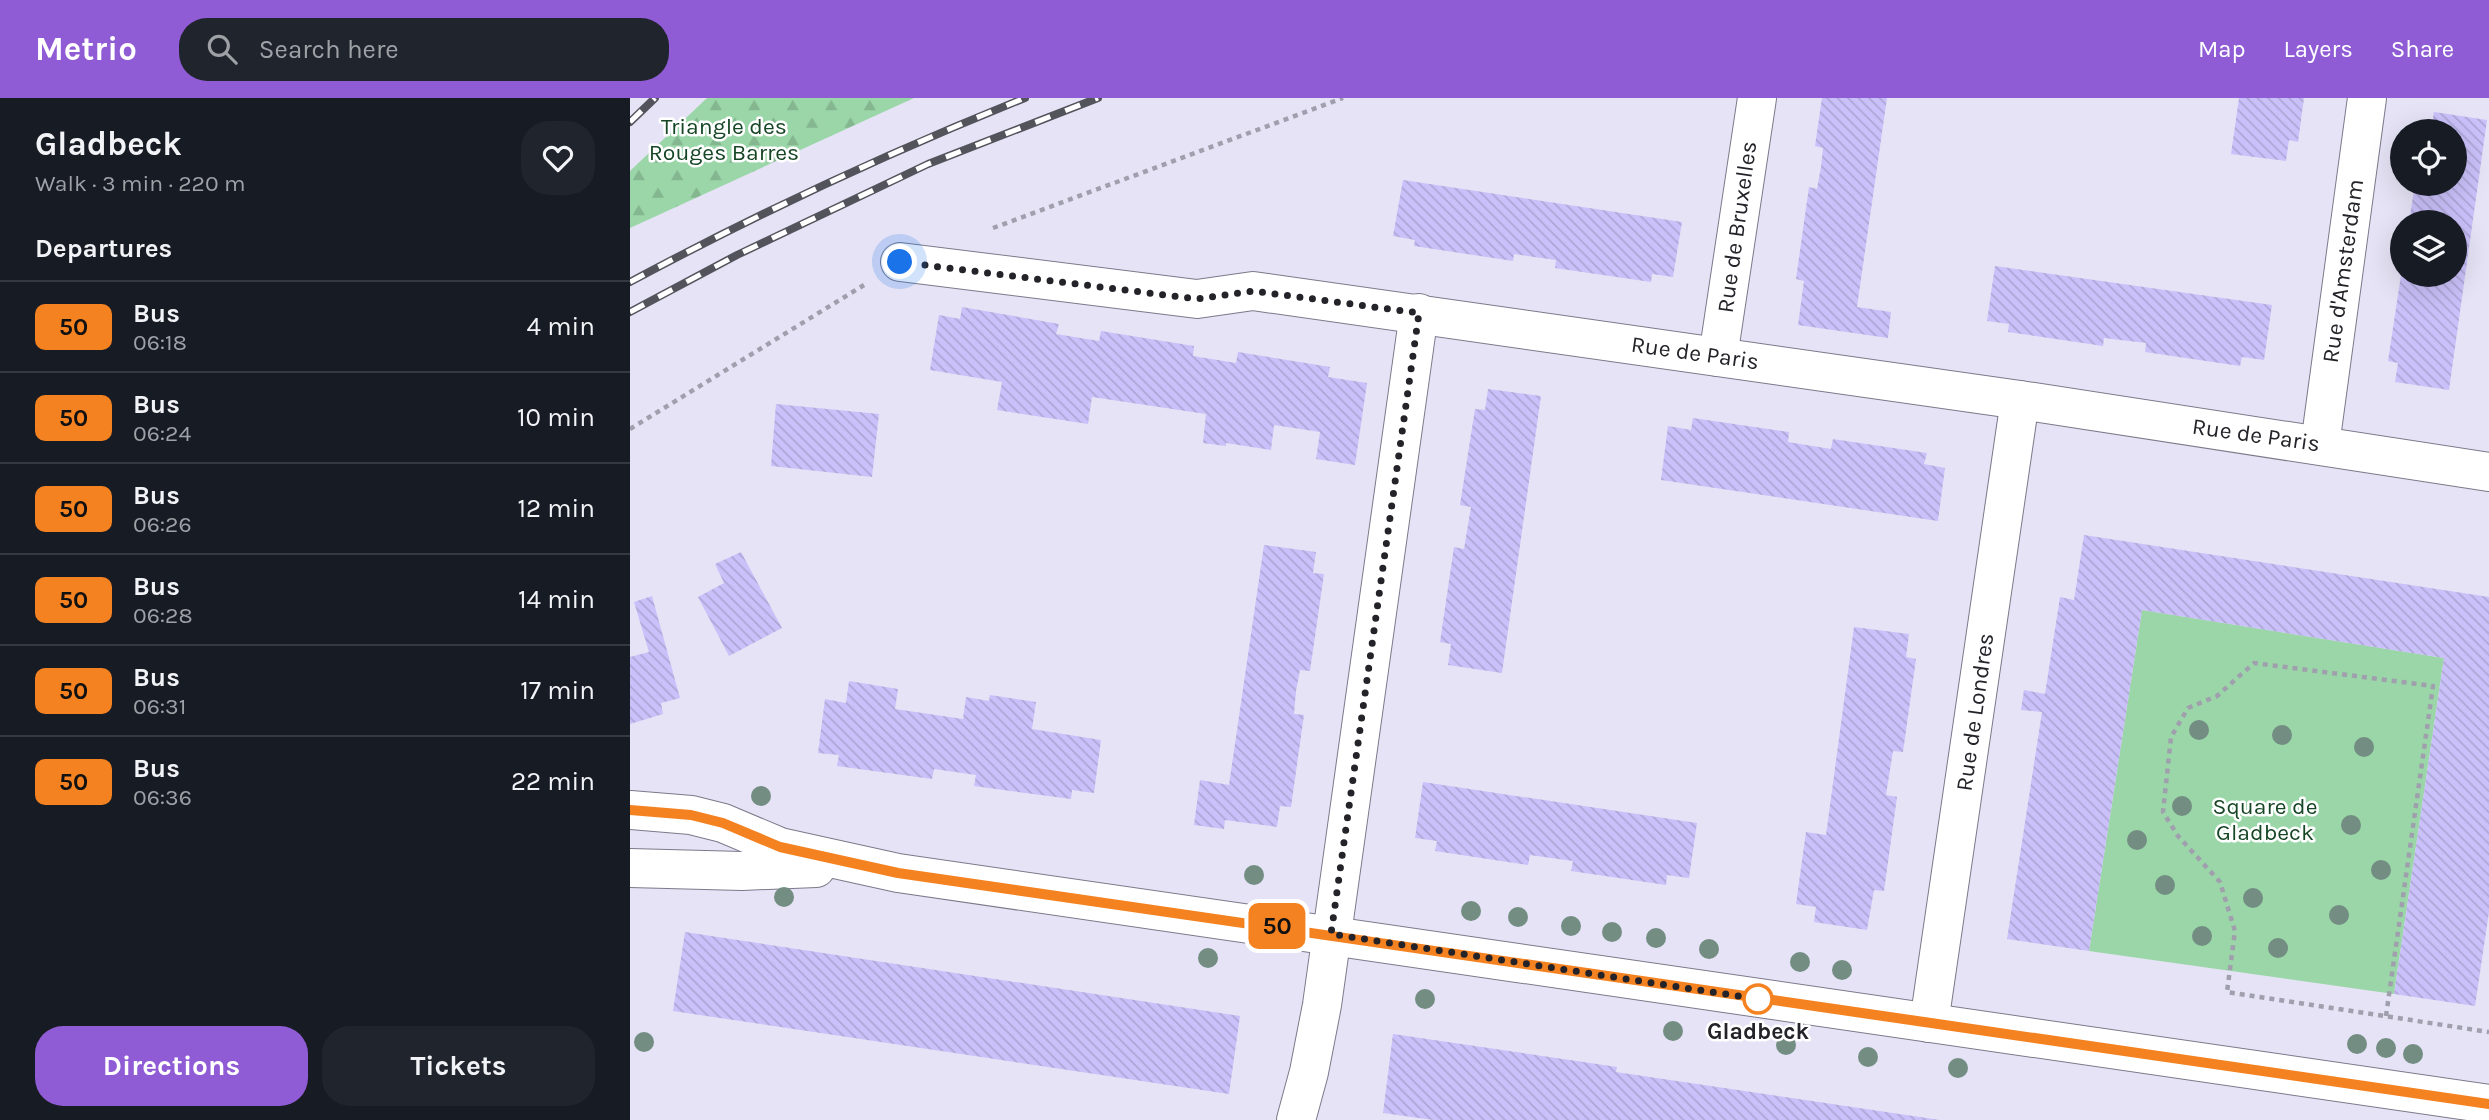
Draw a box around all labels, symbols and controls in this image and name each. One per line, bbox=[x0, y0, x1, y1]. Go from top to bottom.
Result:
search box bbox=[179, 18, 669, 81]
text: Metrio bbox=[35, 30, 137, 68]
icon: search bbox=[203, 30, 241, 68]
text: Search here bbox=[259, 34, 399, 65]
text: Map bbox=[2198, 35, 2246, 63]
text: Layers bbox=[2284, 35, 2353, 63]
text: Share bbox=[2391, 35, 2454, 63]
park label: Triangle des Rouges Barres bbox=[649, 113, 799, 166]
map controls bbox=[2390, 119, 2467, 287]
button: locate bbox=[2390, 119, 2467, 196]
button: heart bbox=[521, 121, 595, 195]
text: Gladbeck bbox=[35, 125, 182, 163]
street label: Rue de Bruxelles bbox=[1712, 139, 1762, 315]
text: Walk · 3 min · 220 m bbox=[35, 170, 246, 197]
street label: Rue d'Amsterdam bbox=[2317, 177, 2369, 365]
button: layers bbox=[2390, 210, 2467, 287]
text: Departures bbox=[35, 233, 172, 264]
your location bbox=[882, 244, 917, 279]
text: Bus bbox=[133, 298, 180, 329]
text: 4 min bbox=[527, 311, 595, 342]
text: 50 bbox=[59, 313, 88, 341]
text: 06:18 bbox=[133, 329, 187, 356]
street label: Rue de Paris bbox=[1629, 331, 1761, 375]
text: Bus bbox=[133, 389, 180, 420]
text: 10 min bbox=[517, 402, 595, 433]
text: 50 bbox=[59, 404, 88, 432]
street label: Rue de Paris bbox=[2190, 413, 2322, 457]
text: 06:24 bbox=[133, 420, 191, 447]
text: Bus bbox=[133, 480, 180, 511]
text: 12 min bbox=[517, 493, 595, 524]
text: 50 bbox=[59, 495, 88, 523]
text: 06:26 bbox=[133, 511, 192, 538]
text: Bus bbox=[133, 571, 180, 602]
text: 14 min bbox=[518, 584, 595, 615]
text: 50 bbox=[59, 586, 88, 614]
text: 06:28 bbox=[133, 602, 193, 629]
street label: Rue de Londres bbox=[1951, 631, 1999, 793]
text: Bus bbox=[133, 662, 180, 693]
text: 17 min bbox=[520, 675, 595, 706]
text: 50 bbox=[59, 677, 88, 705]
text: 06:31 bbox=[133, 693, 186, 720]
text: Bus bbox=[133, 753, 180, 784]
text: 22 min bbox=[511, 766, 595, 797]
text: 50 bbox=[59, 768, 88, 796]
text: 06:36 bbox=[133, 784, 192, 811]
park label: Square de Gladbeck bbox=[2213, 793, 2317, 846]
line badge: 50 bbox=[1246, 903, 1308, 949]
text: 50 bbox=[1262, 912, 1292, 940]
marker: Gladbeck bbox=[1743, 984, 1773, 1014]
place label: Gladbeck bbox=[1707, 1018, 1810, 1045]
button: Directions bbox=[35, 1026, 308, 1106]
button: Tickets bbox=[322, 1026, 595, 1106]

